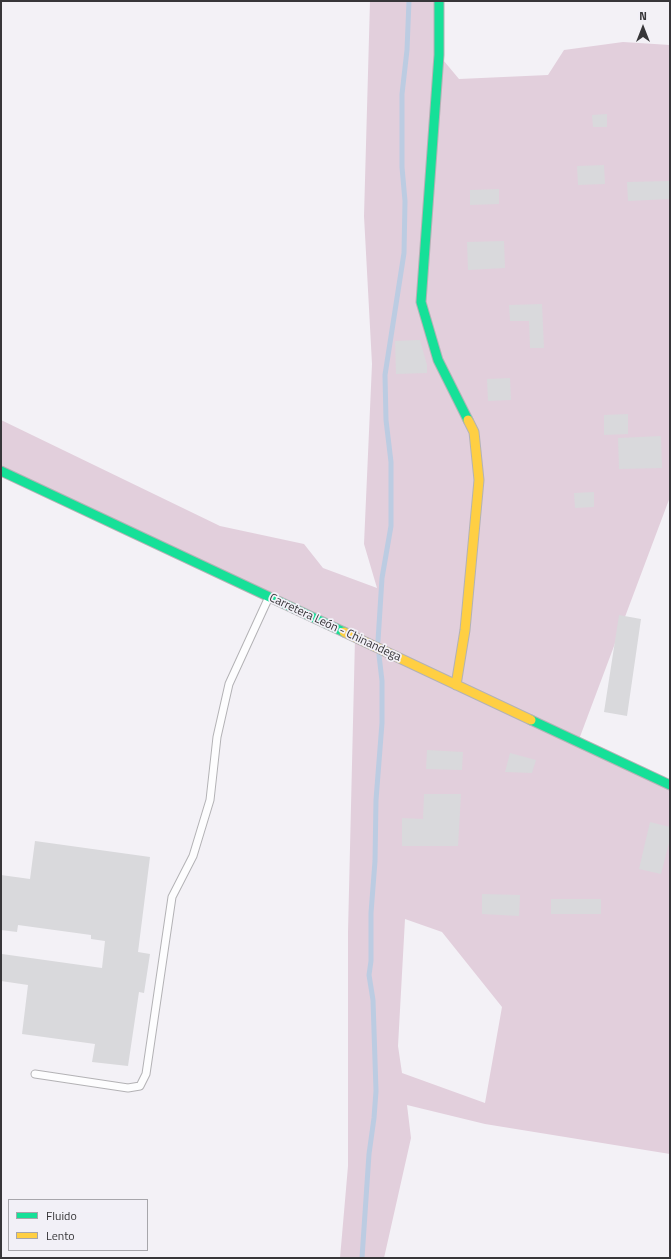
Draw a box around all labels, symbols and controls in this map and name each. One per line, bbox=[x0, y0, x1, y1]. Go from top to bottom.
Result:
north arrow bbox=[623, 8, 663, 48]
text: N bbox=[639, 8, 647, 24]
street label: Carretera León - Chinandega bbox=[267, 591, 403, 665]
legend bbox=[8, 1199, 148, 1251]
text: Fluido bbox=[46, 1206, 77, 1225]
text: Lento bbox=[46, 1226, 75, 1245]

